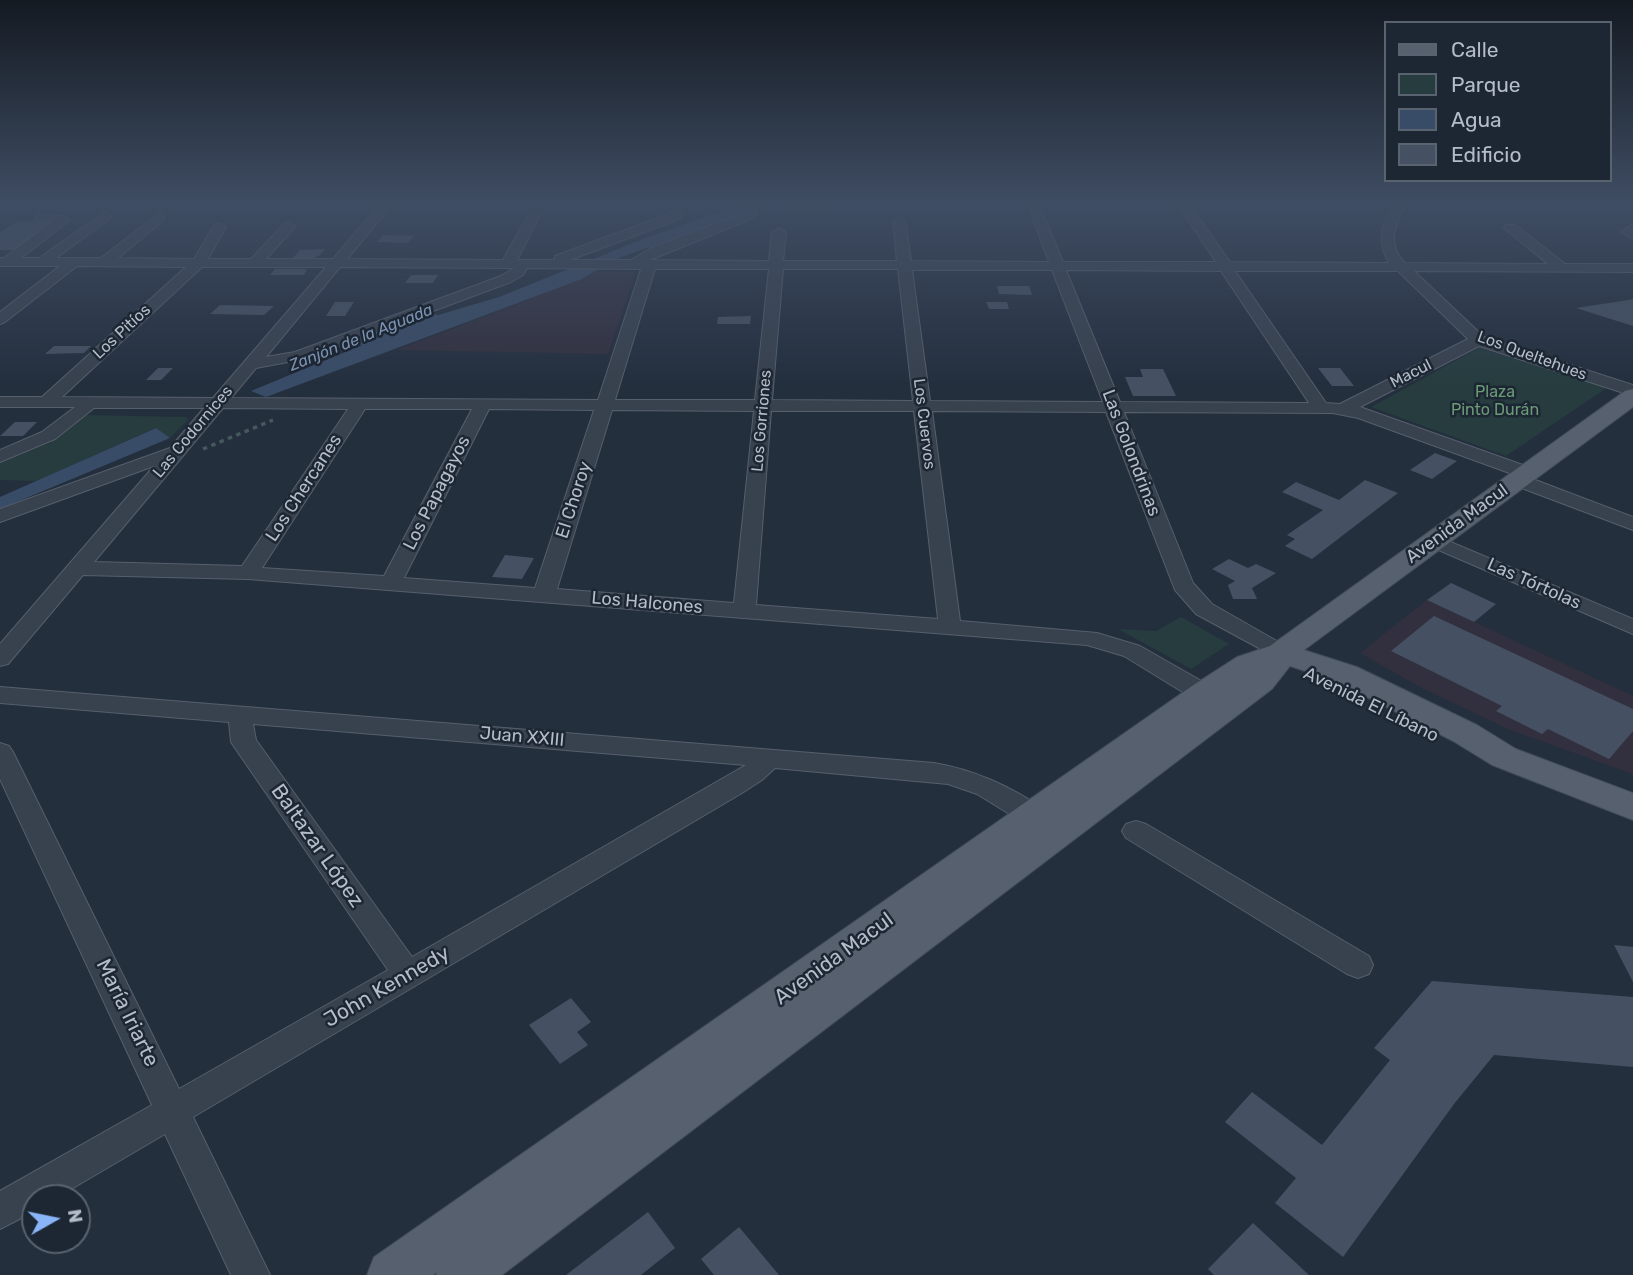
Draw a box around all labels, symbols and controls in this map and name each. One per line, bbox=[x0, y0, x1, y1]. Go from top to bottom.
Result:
legend bbox=[1384, 21, 1612, 182]
text: Calle bbox=[1451, 37, 1499, 62]
text: Parque bbox=[1451, 72, 1521, 97]
text: Agua bbox=[1451, 107, 1502, 132]
text: Edificio bbox=[1451, 142, 1521, 167]
water label: Zanjón de la Aguada bbox=[286, 300, 436, 376]
street label: Los Pitíos bbox=[89, 301, 155, 363]
street label: Los Queltehues bbox=[1475, 327, 1589, 385]
street label: Macul bbox=[1387, 355, 1435, 393]
street label: Los Gorriones bbox=[748, 369, 776, 473]
street label: Los Cuervos bbox=[909, 377, 939, 471]
street label: Las Codornices bbox=[149, 382, 237, 482]
park label: Plaza Pinto Durán bbox=[1451, 382, 1539, 420]
street label: Las Golondrinas bbox=[1097, 387, 1165, 519]
street label: Los Chercanes bbox=[261, 430, 347, 546]
street label: Los Papagayos bbox=[399, 432, 475, 554]
street label: El Choroy bbox=[551, 459, 597, 541]
street label: Avenida Macul bbox=[1402, 480, 1512, 568]
street label: Las Tórtolas bbox=[1484, 554, 1584, 614]
street label: Los Halcones bbox=[591, 587, 703, 619]
street label: Avenida El Líbano bbox=[1300, 663, 1442, 747]
street label: Juan XXIII bbox=[479, 723, 565, 751]
street label: Baltazar López bbox=[265, 780, 369, 912]
street label: Avenida Macul bbox=[770, 907, 898, 1011]
street label: John Kennedy bbox=[320, 941, 454, 1033]
street label: María Iriarte bbox=[90, 955, 164, 1071]
north arrow bbox=[21, 1184, 91, 1254]
text: N bbox=[63, 1207, 88, 1224]

